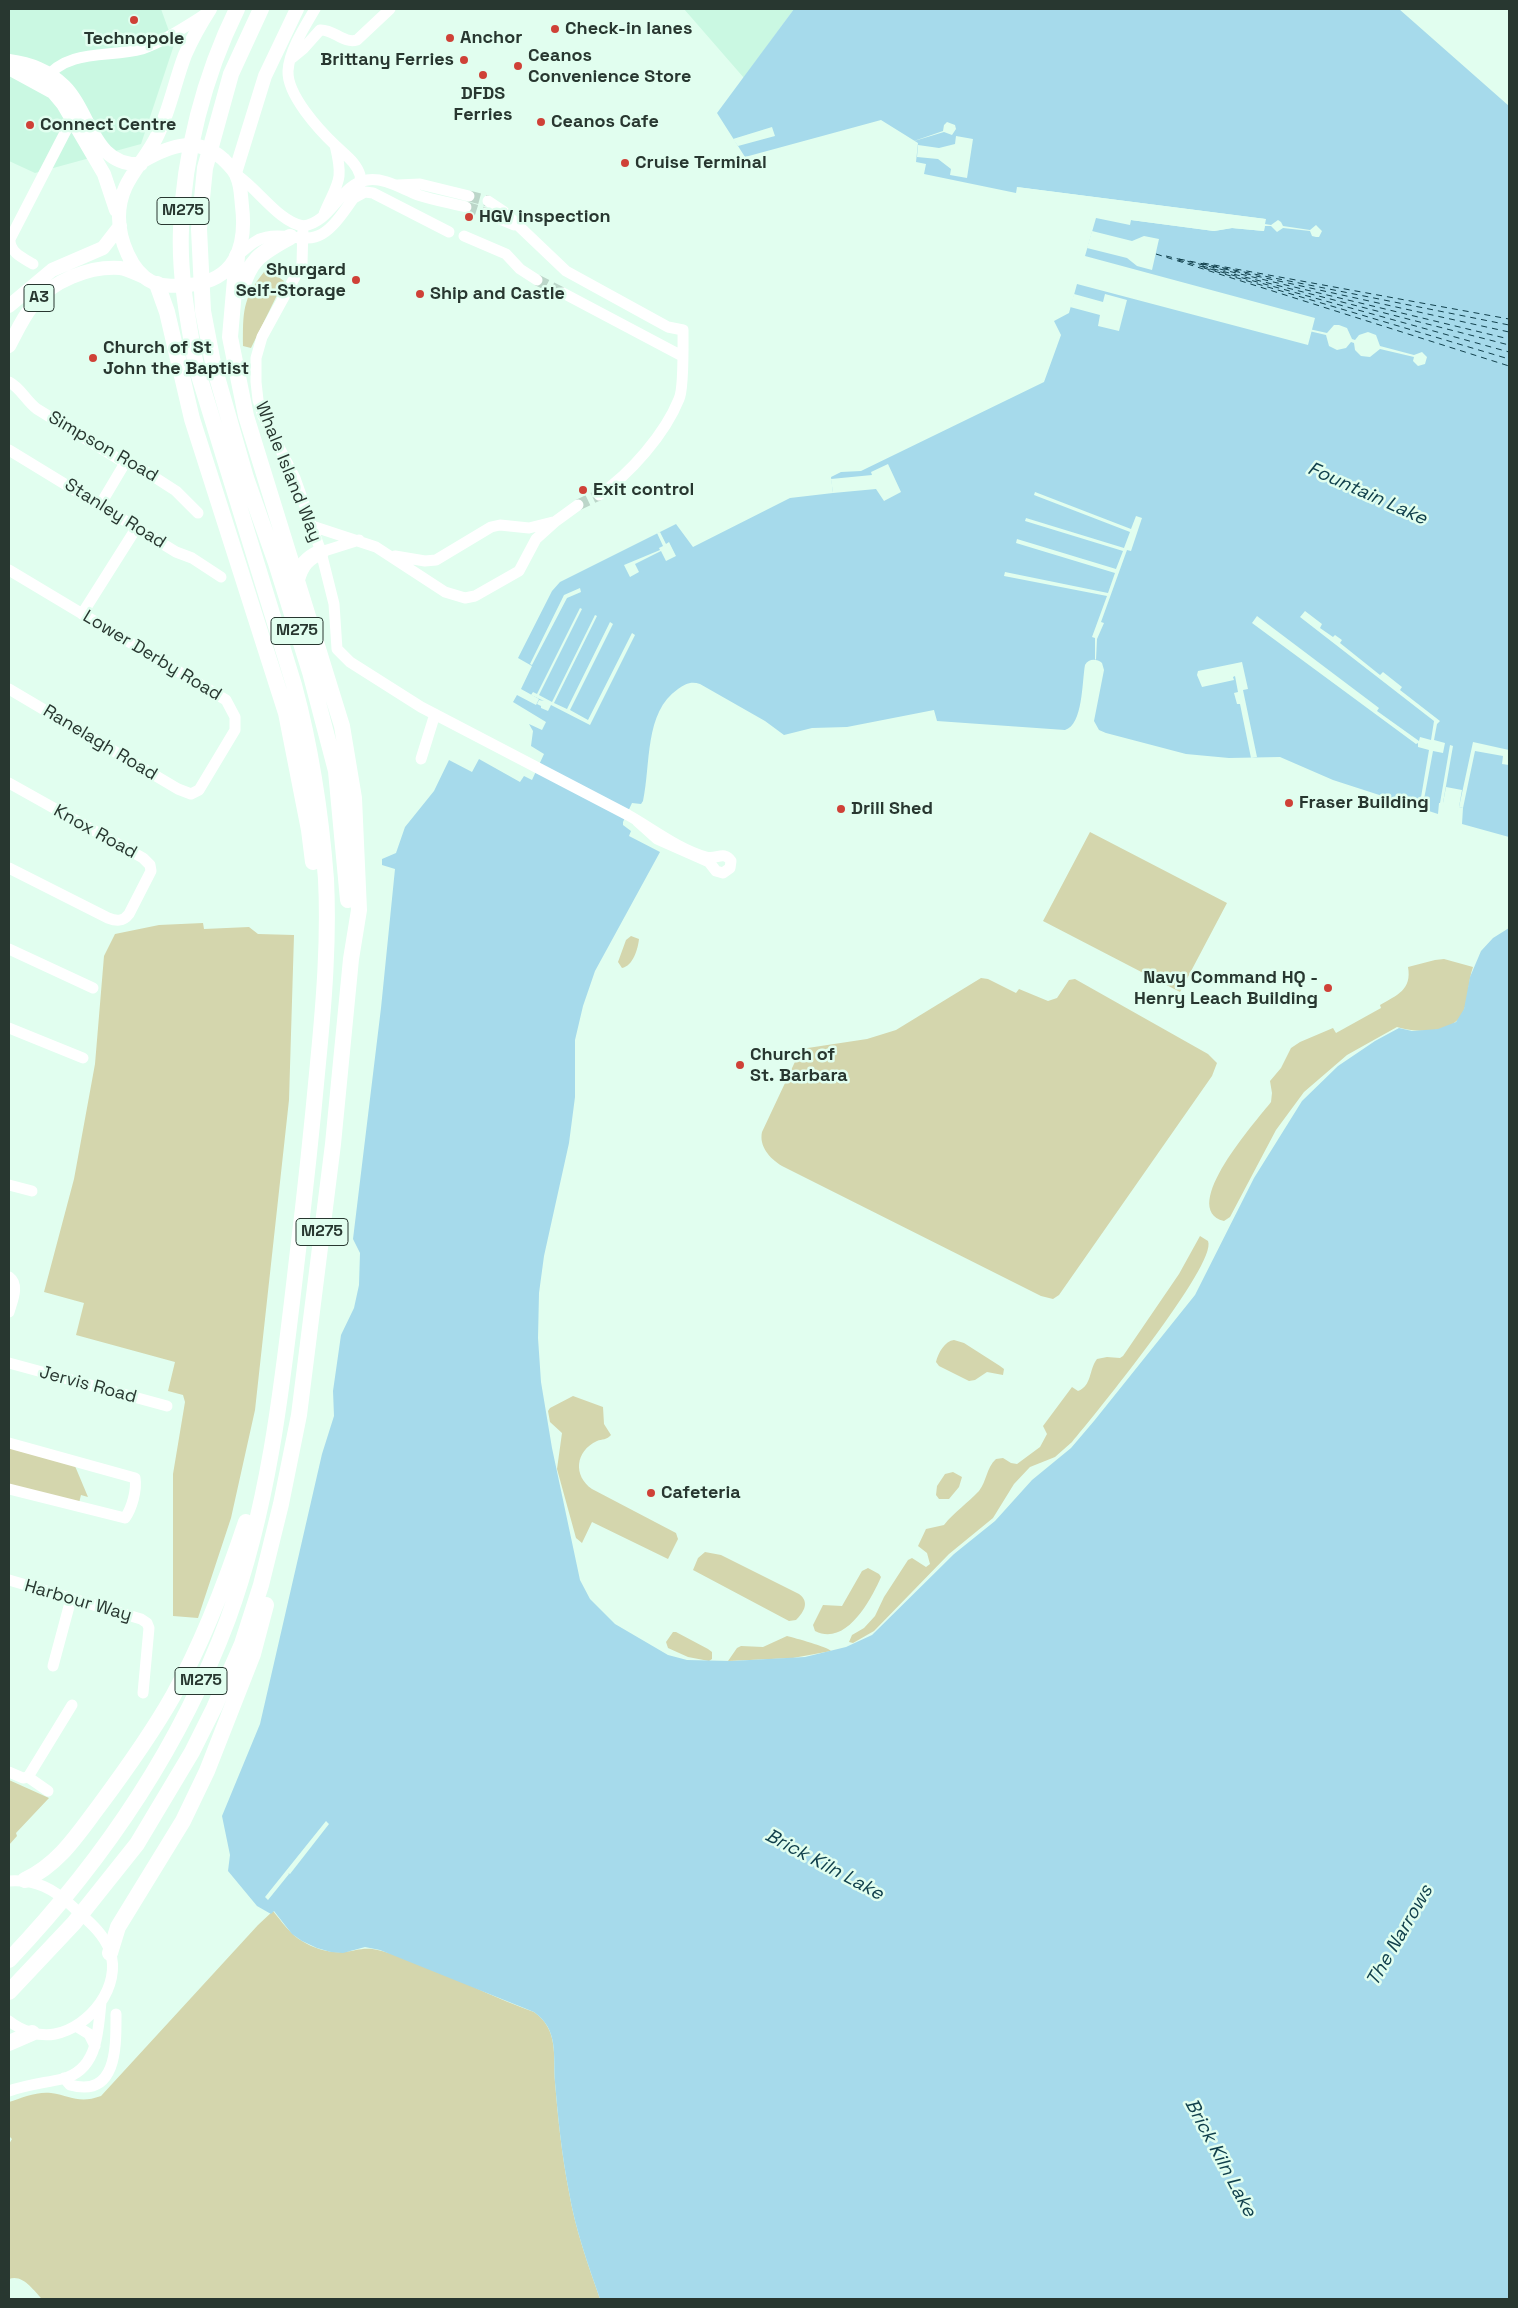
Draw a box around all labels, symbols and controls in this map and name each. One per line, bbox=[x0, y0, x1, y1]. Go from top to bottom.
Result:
marker: Technopole bbox=[128, 14, 140, 26]
place label: Check-in lanes bbox=[565, 18, 692, 40]
marker: Check-in lanes bbox=[549, 23, 561, 35]
place label: Anchor bbox=[460, 27, 522, 49]
place label: Technopole bbox=[84, 28, 184, 50]
marker: Anchor bbox=[444, 32, 456, 44]
place label: Ceanos Convenience Store bbox=[528, 45, 691, 88]
place label: Brittany Ferries bbox=[320, 49, 454, 71]
marker: Brittany Ferries bbox=[458, 54, 470, 66]
marker: Ceanos Convenience Store bbox=[512, 60, 524, 72]
marker: DFDS Ferries bbox=[477, 69, 489, 81]
place label: DFDS Ferries bbox=[454, 83, 512, 126]
place label: Ceanos Cafe bbox=[551, 111, 659, 133]
place label: Connect Centre bbox=[40, 114, 176, 136]
marker: Ceanos Cafe bbox=[535, 116, 547, 128]
marker: Connect Centre bbox=[24, 119, 36, 131]
place label: Cruise Terminal bbox=[635, 152, 767, 174]
marker: Cruise Terminal bbox=[619, 157, 631, 169]
road number: M275 bbox=[157, 198, 209, 225]
place label: HGV inspection bbox=[479, 206, 611, 228]
marker: HGV inspection bbox=[463, 211, 475, 223]
place label: Shurgard Self-Storage bbox=[236, 259, 346, 302]
marker: Shurgard Self-Storage bbox=[350, 274, 362, 286]
place label: Ship and Castle bbox=[430, 283, 565, 305]
road number: A3 bbox=[24, 284, 54, 312]
marker: Ship and Castle bbox=[414, 288, 426, 300]
place label: Church of St John the Baptist bbox=[103, 337, 249, 379]
marker: Church of St John the Baptist bbox=[87, 352, 99, 364]
street label: Whale Island Way bbox=[250, 399, 326, 545]
street label: Simpson Road bbox=[44, 407, 162, 487]
water label: Fountain Lake bbox=[1304, 458, 1430, 530]
street label: Stanley Road bbox=[60, 474, 170, 554]
place label: Exit control bbox=[593, 479, 694, 501]
marker: Exit control bbox=[577, 484, 589, 496]
street label: Lower Derby Road bbox=[79, 606, 225, 706]
road number: M275 bbox=[271, 618, 323, 644]
street label: Ranelagh Road bbox=[39, 700, 161, 786]
place label: Fraser Building bbox=[1299, 792, 1429, 814]
marker: Fraser Building bbox=[1283, 797, 1295, 809]
place label: Drill Shed bbox=[851, 798, 933, 820]
street label: Knox Road bbox=[50, 800, 140, 864]
marker: Drill Shed bbox=[835, 803, 847, 815]
place label: Navy Command HQ - Henry Leach Building bbox=[1134, 967, 1318, 1010]
marker: Navy Command HQ - Henry Leach Building bbox=[1322, 982, 1334, 994]
place label: Church of St. Barbara bbox=[750, 1044, 848, 1086]
marker: Church of St. Barbara bbox=[734, 1059, 746, 1071]
road number: M275 bbox=[296, 1218, 348, 1246]
street label: Jervis Road bbox=[37, 1362, 139, 1408]
place label: Cafeteria bbox=[661, 1482, 741, 1504]
marker: Cafeteria bbox=[645, 1487, 657, 1499]
street label: Harbour Way bbox=[22, 1575, 134, 1627]
road number: M275 bbox=[175, 1668, 227, 1694]
water label: Brick Kiln Lake bbox=[761, 1824, 887, 1906]
water label: The Narrows bbox=[1362, 1881, 1438, 1991]
water label: Brick Kiln Lake bbox=[1179, 2095, 1261, 2221]

